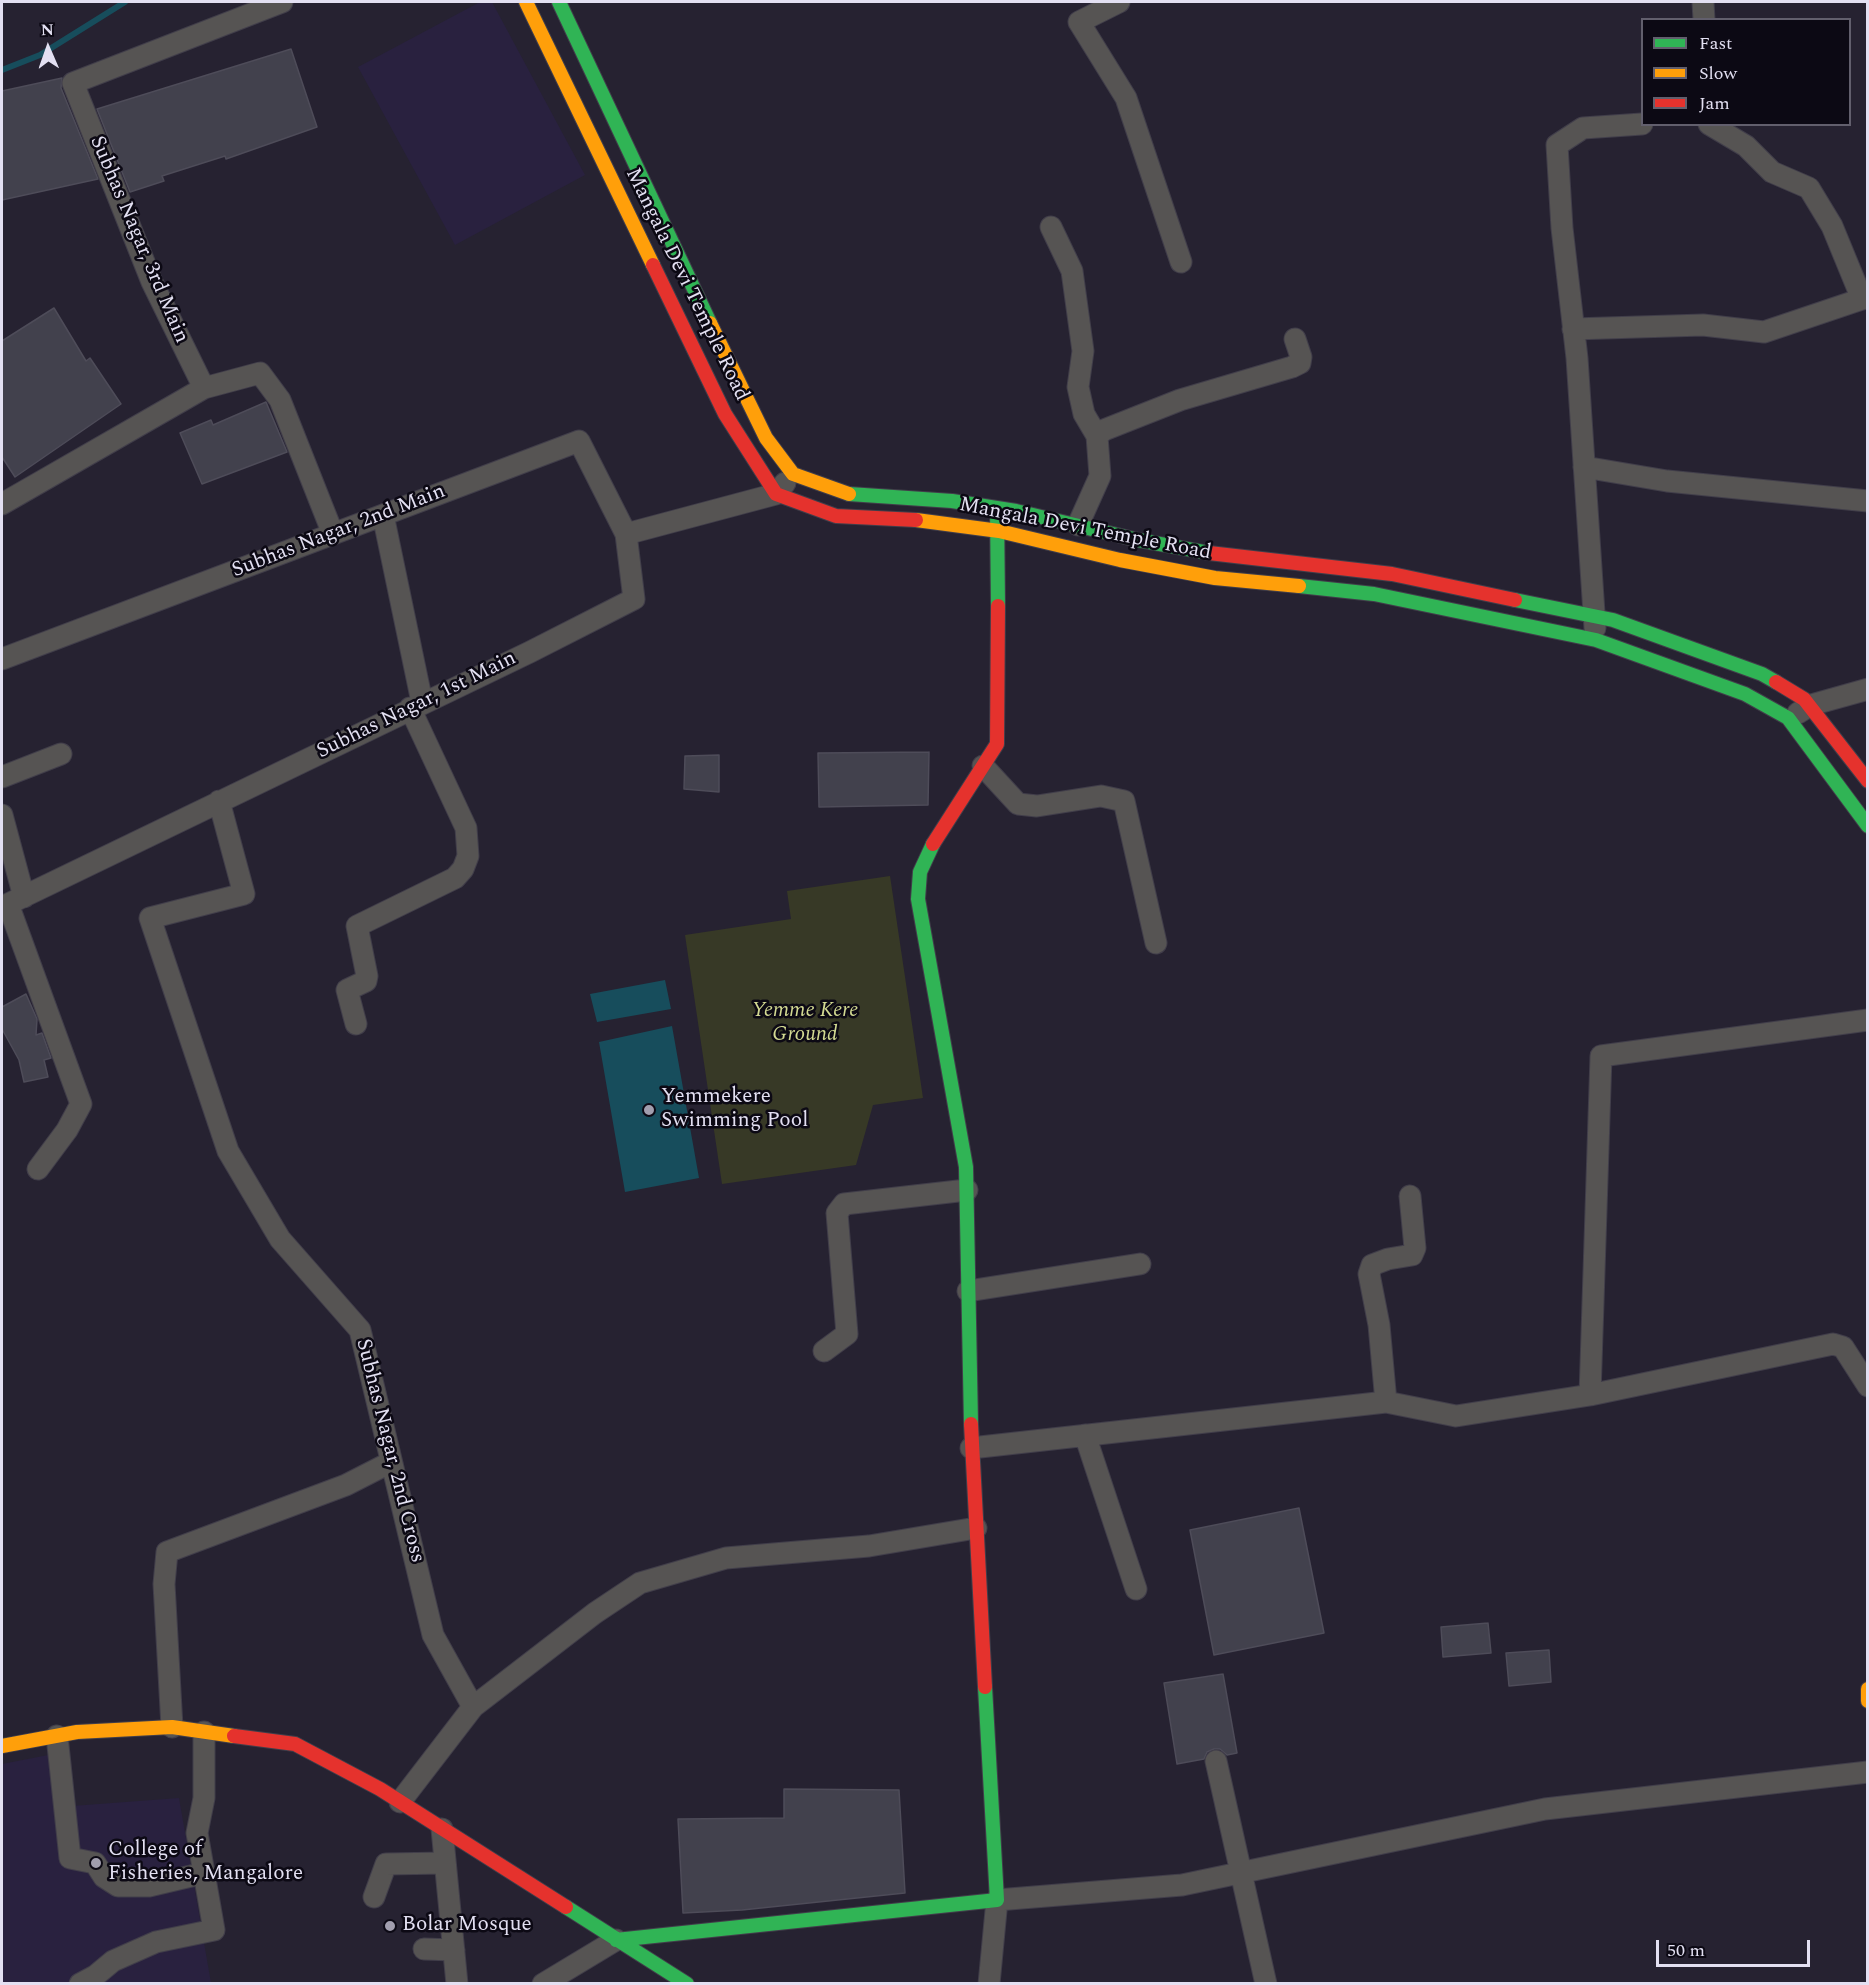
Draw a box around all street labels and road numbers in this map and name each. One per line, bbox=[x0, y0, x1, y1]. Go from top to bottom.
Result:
street label: Subhas Nagar, 3rd Main bbox=[83, 133, 193, 347]
street label: Mangala Devi Temple Road bbox=[619, 164, 753, 406]
street label: Subhas Nagar, 2nd Main bbox=[229, 480, 449, 584]
street label: Mangala Devi Temple Road bbox=[957, 493, 1213, 567]
street label: Subhas Nagar, 1st Main bbox=[313, 647, 521, 765]
street label: Subhas Nagar, 2nd Cross bbox=[349, 1336, 429, 1566]

